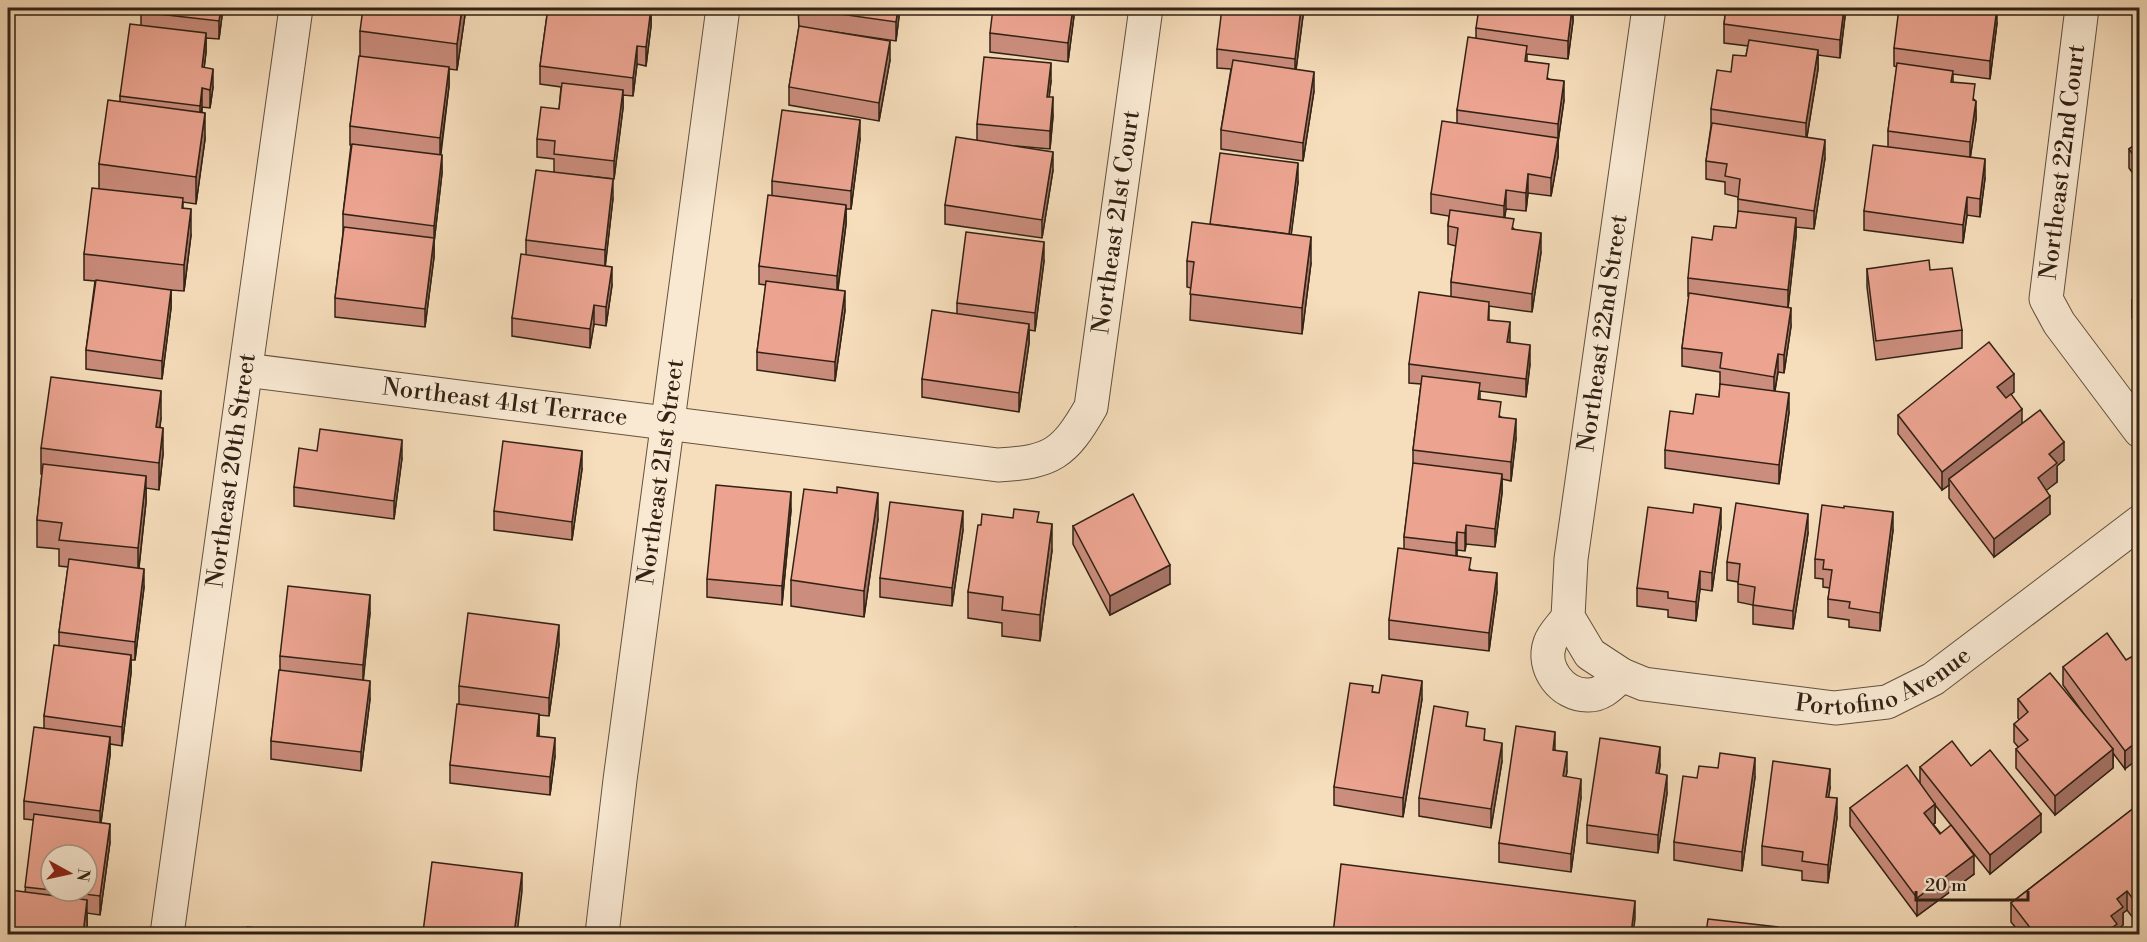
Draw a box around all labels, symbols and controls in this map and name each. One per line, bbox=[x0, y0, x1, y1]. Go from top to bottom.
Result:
street label: Northeast 22nd Court bbox=[2034, 42, 2092, 281]
street label: Northeast 21st Court bbox=[1086, 108, 1147, 336]
street label: Northeast 22nd Street bbox=[1572, 212, 1635, 453]
street label: Northeast 20th Street bbox=[200, 351, 263, 590]
street label: Northeast 21st Street bbox=[631, 357, 691, 586]
street label: Northeast 41st Terrace bbox=[381, 372, 629, 433]
street label: Portofino Avenue bbox=[1794, 641, 1977, 723]
north arrow bbox=[39, 843, 99, 903]
scale bar bbox=[1916, 864, 2028, 902]
text: N bbox=[72, 867, 94, 883]
text: 20 m bbox=[1925, 874, 1967, 897]

